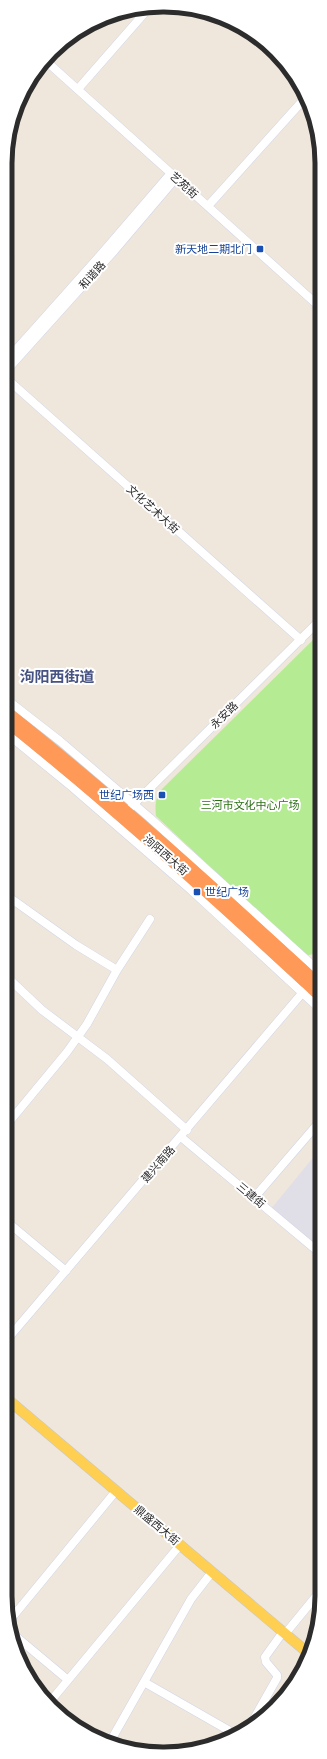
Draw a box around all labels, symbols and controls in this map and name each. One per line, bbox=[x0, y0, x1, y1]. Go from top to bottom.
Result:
street label: 艺苑街 bbox=[167, 169, 201, 201]
place label: 新天地二期北门 bbox=[175, 242, 252, 256]
marker: 新天地二期北门 bbox=[255, 244, 265, 254]
street label: 和谐路 bbox=[76, 258, 108, 292]
street label: 文化艺术大街 bbox=[124, 482, 182, 536]
district label: 泃阳西街道 bbox=[19, 667, 95, 686]
street label: 永安路 bbox=[207, 699, 241, 731]
place label: 世纪广场西 bbox=[99, 788, 154, 802]
marker: 世纪广场西 bbox=[157, 790, 167, 800]
park label: 三河市文化中心广场 bbox=[201, 798, 300, 812]
street label: 泃阳西大街 bbox=[141, 832, 191, 878]
place label: 世纪广场 bbox=[205, 885, 249, 899]
marker: 世纪广场 bbox=[192, 887, 202, 897]
street label: 建兴南路 bbox=[138, 1143, 178, 1185]
street label: 三建街 bbox=[234, 1179, 268, 1211]
street label: 鼎盛西大街 bbox=[131, 1502, 183, 1548]

